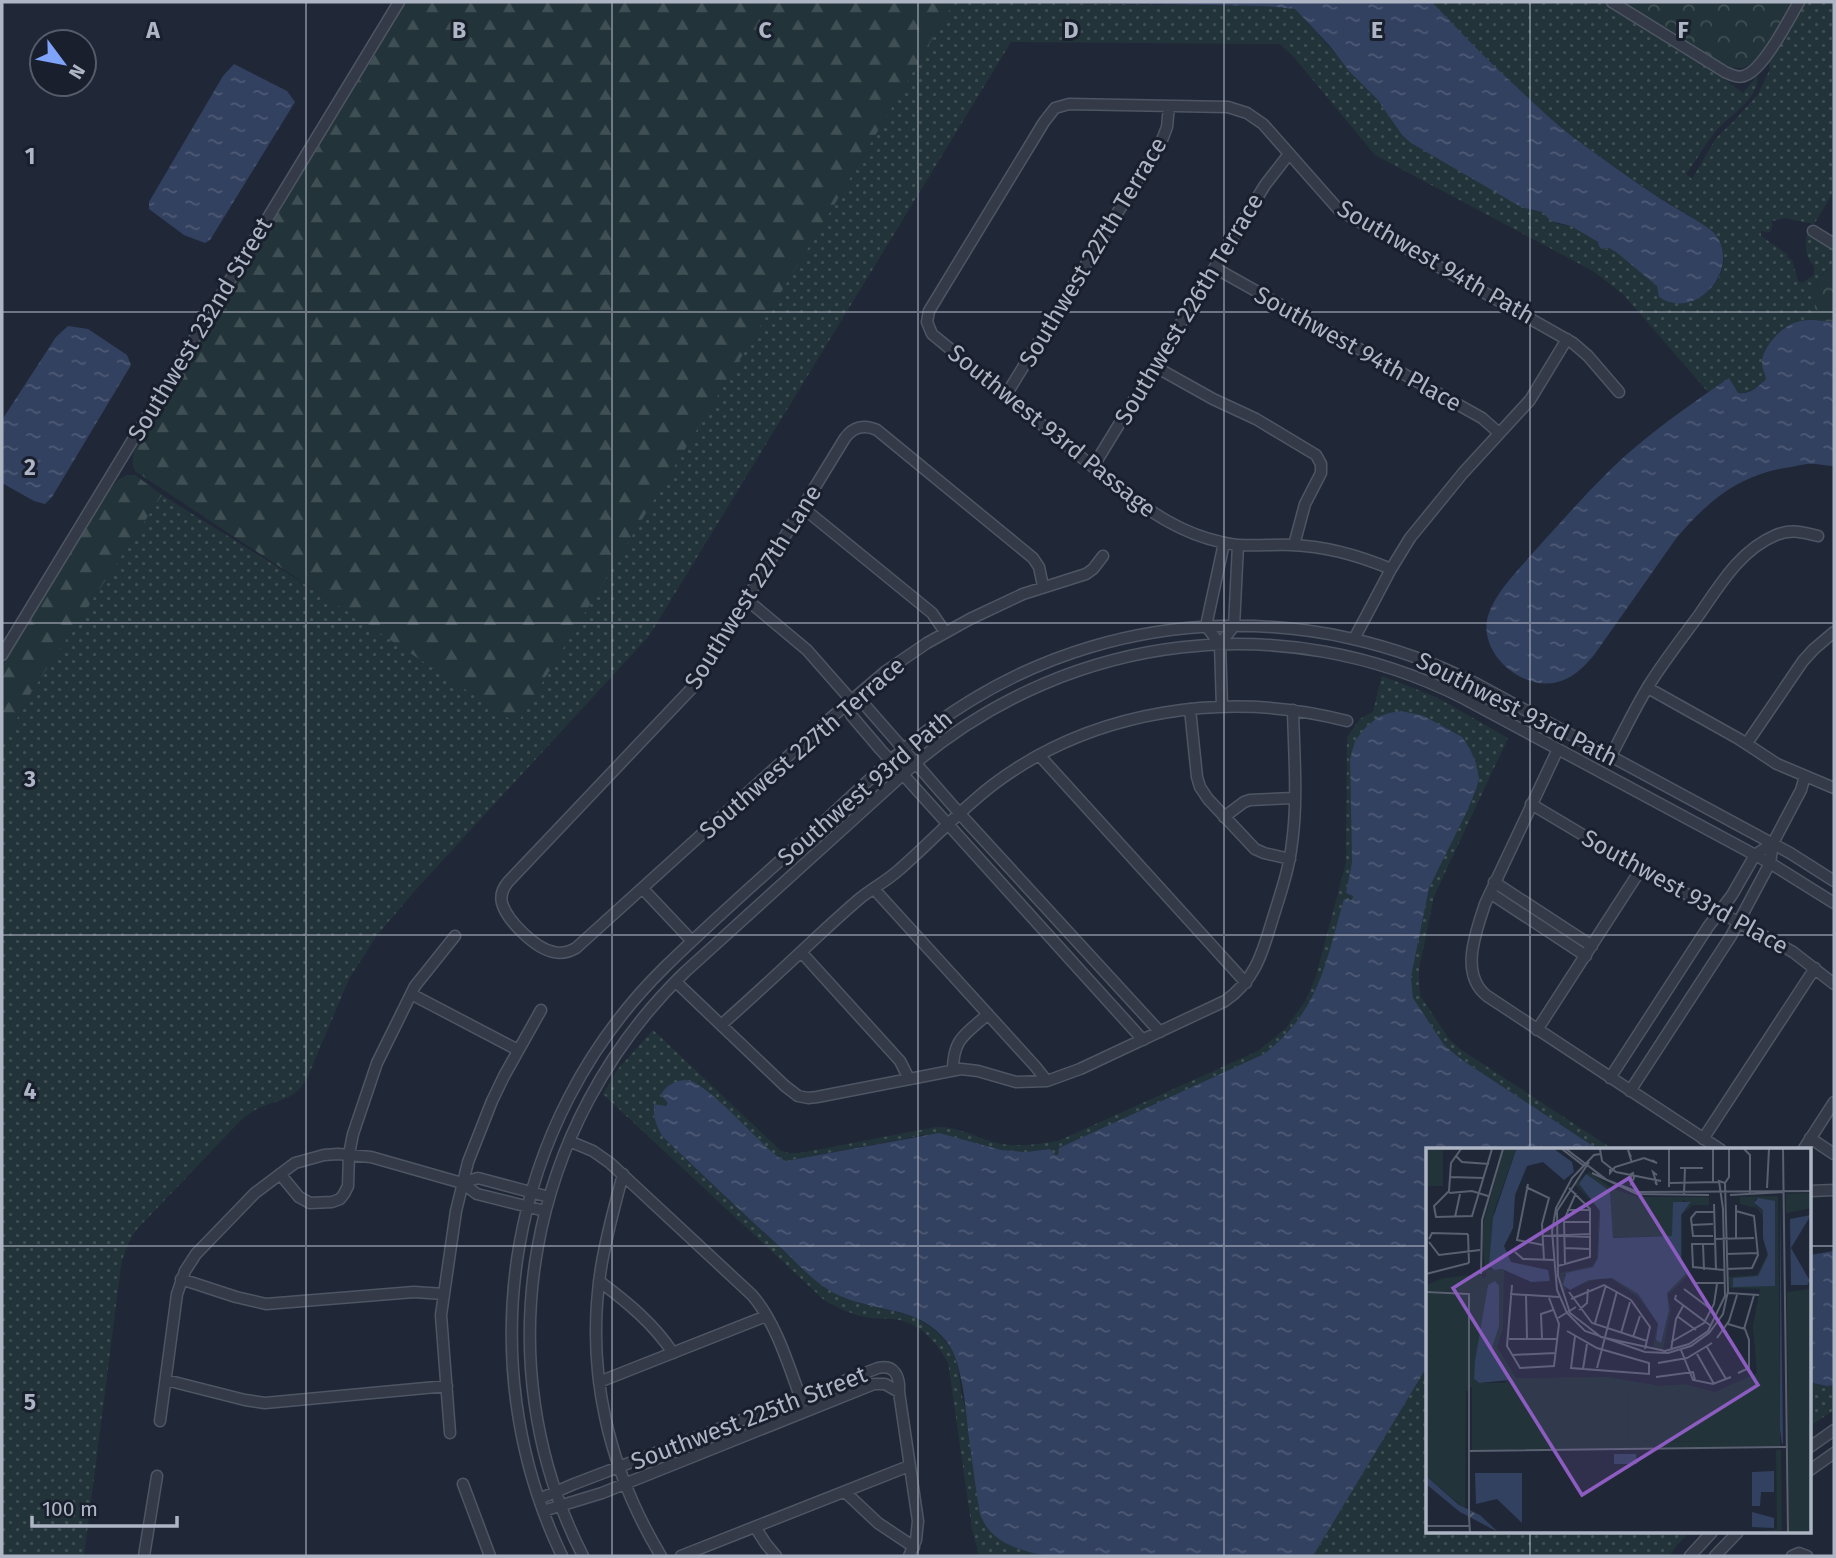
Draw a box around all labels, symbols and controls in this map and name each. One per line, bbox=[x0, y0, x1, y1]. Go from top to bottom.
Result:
text: A bbox=[145, 16, 160, 44]
text: B bbox=[452, 16, 466, 44]
text: C bbox=[758, 16, 772, 44]
text: D bbox=[1064, 16, 1079, 44]
text: E bbox=[1371, 16, 1383, 44]
text: F bbox=[1677, 16, 1689, 44]
north arrow bbox=[28, 28, 98, 98]
text: N bbox=[64, 60, 90, 83]
street label: Southwest 227th Terrace bbox=[1013, 132, 1173, 372]
text: 1 bbox=[25, 142, 35, 170]
street label: Southwest 226th Terrace bbox=[1109, 188, 1269, 430]
street label: Southwest 94th Path bbox=[1332, 194, 1540, 330]
street label: Southwest 232nd Street bbox=[122, 212, 278, 446]
street label: Southwest 94th Place bbox=[1250, 280, 1466, 418]
street label: Southwest 93rd Passage bbox=[943, 339, 1161, 523]
text: 2 bbox=[24, 453, 36, 481]
street label: Southwest 227th Lane bbox=[679, 480, 827, 694]
street label: Southwest 93rd Path bbox=[1412, 646, 1622, 772]
street label: Southwest 227th Terrace bbox=[694, 651, 910, 845]
street label: Southwest 93rd Path bbox=[772, 705, 958, 871]
text: 3 bbox=[23, 765, 36, 793]
street label: Southwest 93rd Place bbox=[1577, 824, 1793, 960]
text: 4 bbox=[24, 1077, 37, 1105]
inset map bbox=[1426, 1148, 1812, 1534]
street label: Southwest 225th Street bbox=[627, 1360, 871, 1476]
text: 5 bbox=[24, 1388, 36, 1416]
scale bar bbox=[32, 1484, 177, 1528]
text: 100 m bbox=[42, 1496, 98, 1522]

